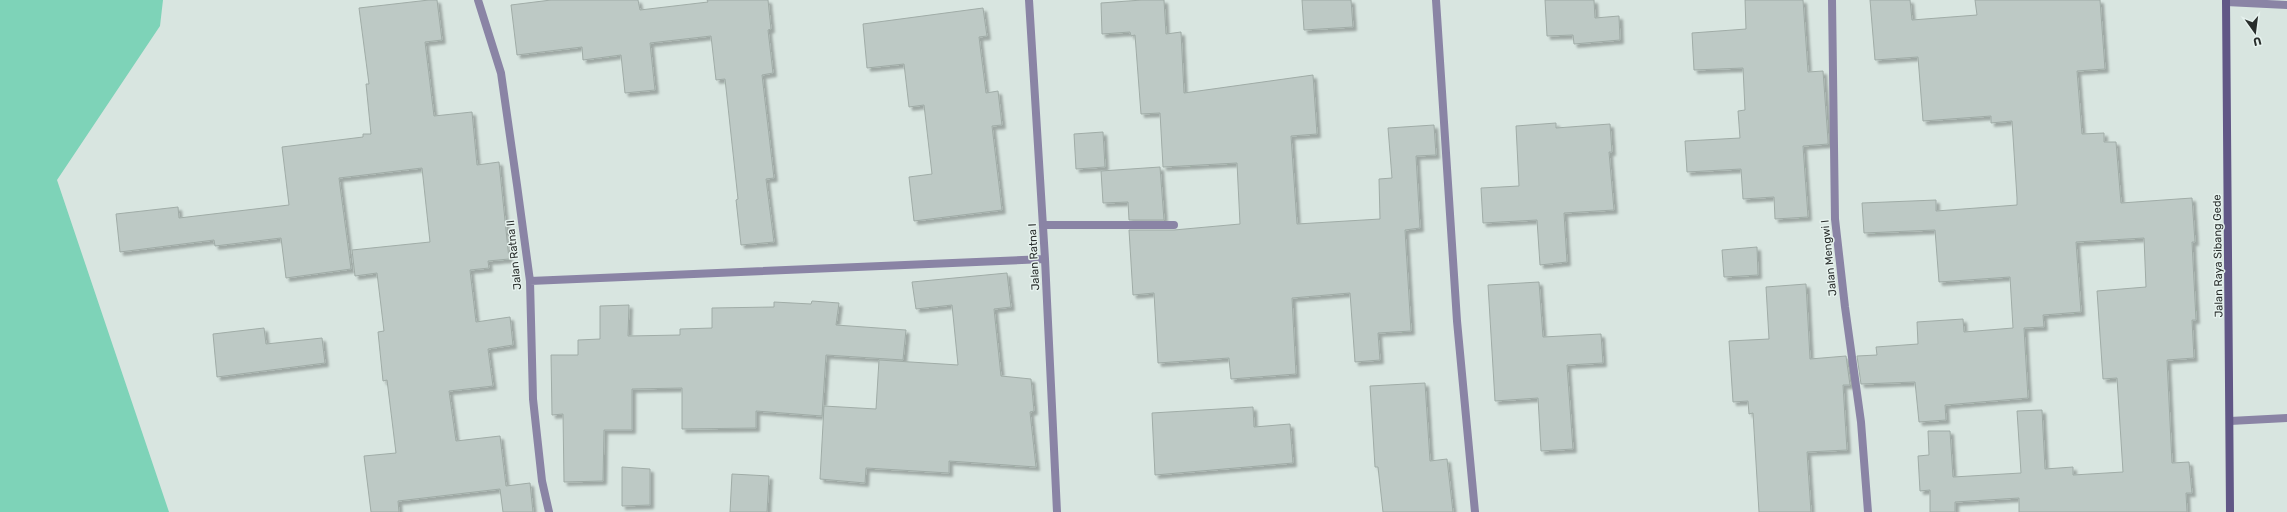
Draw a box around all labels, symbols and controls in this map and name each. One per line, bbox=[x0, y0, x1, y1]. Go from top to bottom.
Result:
north arrow bbox=[2235, 12, 2275, 52]
text: U bbox=[2252, 34, 2263, 48]
street label: Jalan Raya Sibang Gede bbox=[2210, 194, 2226, 318]
street label: Jalan Ratna II bbox=[504, 219, 524, 291]
street label: Jalan Mengwi I bbox=[1819, 219, 1839, 297]
street label: Jalan Ratna I bbox=[1026, 223, 1042, 291]

